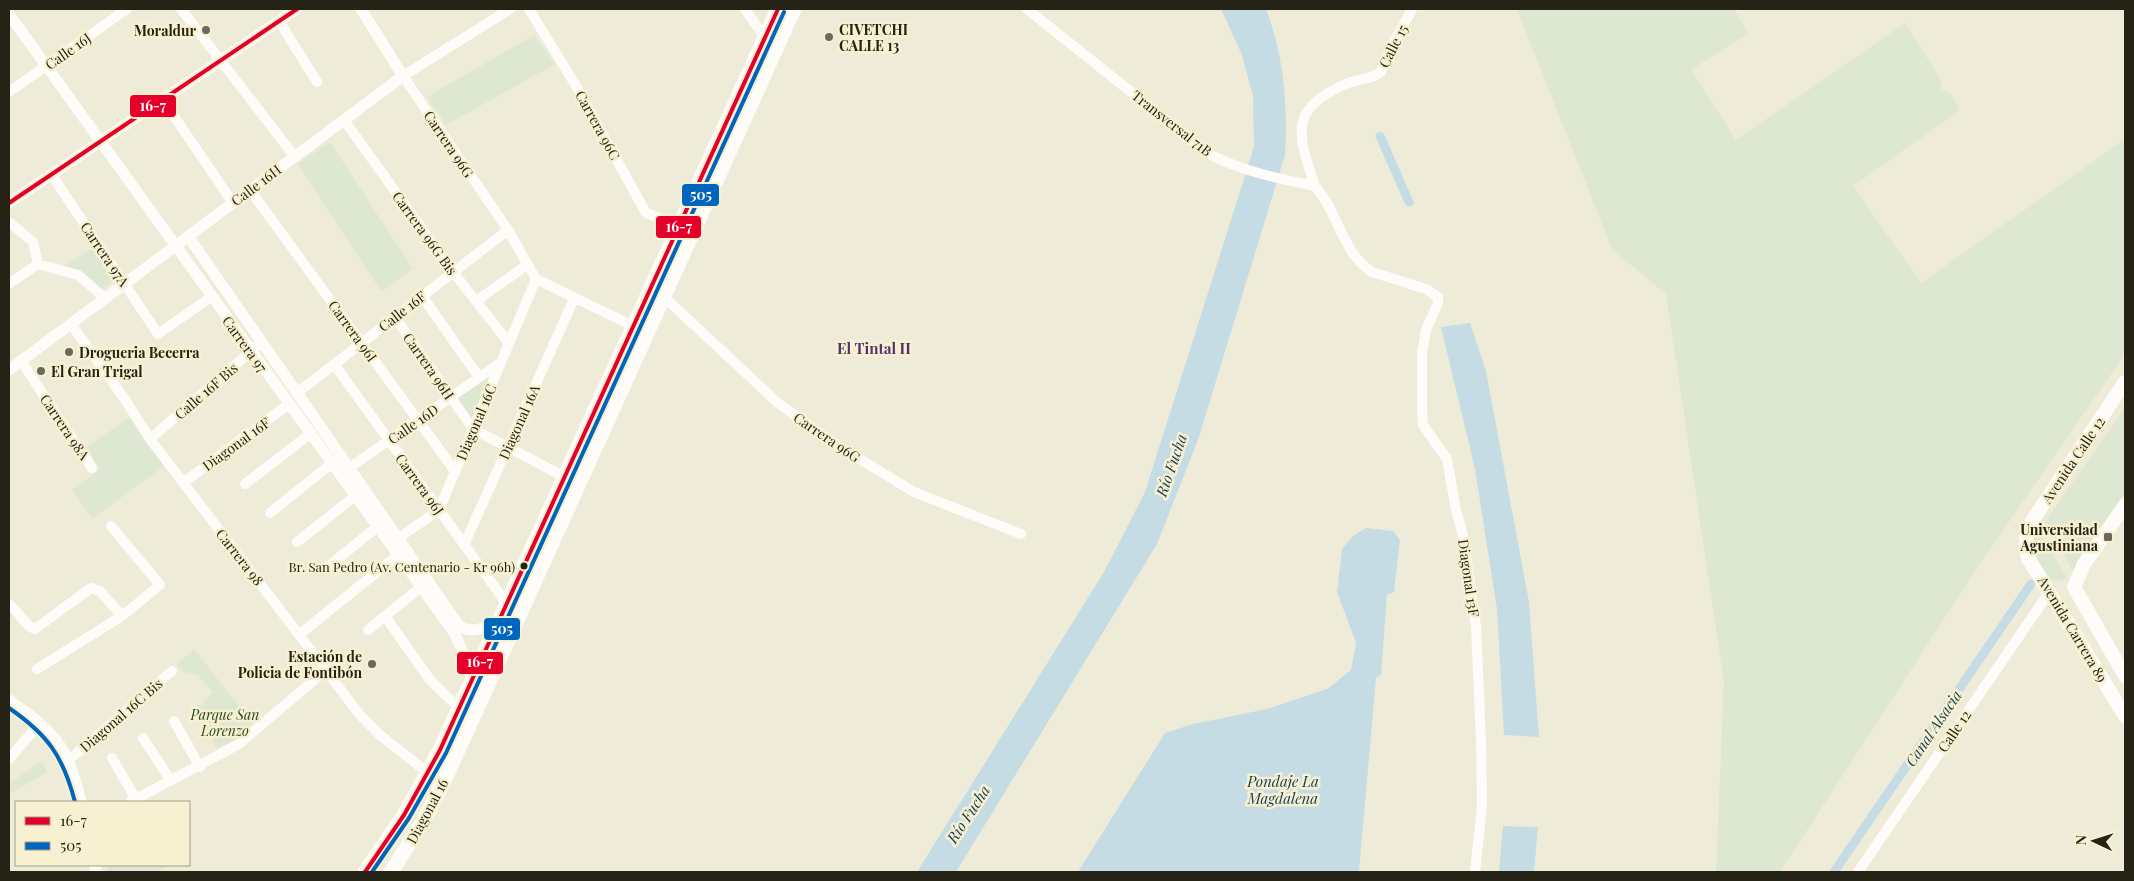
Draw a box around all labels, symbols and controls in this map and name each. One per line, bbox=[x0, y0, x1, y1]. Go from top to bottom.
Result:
place label: CIVETCHI CALLE 13 bbox=[839, 20, 908, 55]
place label: Moraldur bbox=[134, 21, 196, 40]
street label: Calle 15 bbox=[1374, 21, 1412, 71]
marker: Moraldur bbox=[200, 24, 212, 36]
street label: Calle 16J bbox=[41, 28, 95, 74]
marker: CIVETCHI CALLE 13 bbox=[823, 31, 835, 43]
street label: Transversal 71B bbox=[1128, 86, 1216, 160]
street label: Carrera 96C bbox=[571, 87, 625, 163]
line badge: 16-7 bbox=[129, 94, 177, 118]
text: 16-7 bbox=[140, 96, 167, 115]
street label: Carrera 96G bbox=[420, 107, 478, 181]
street label: Calle 16H bbox=[227, 160, 285, 210]
line badge: 505 bbox=[681, 183, 720, 207]
text: 505 bbox=[690, 185, 712, 204]
street label: Carrera 96G Bis bbox=[388, 187, 462, 279]
line badge: 16-7 bbox=[655, 215, 702, 239]
text: 16-7 bbox=[666, 217, 693, 236]
street label: Carrera 97A bbox=[76, 218, 134, 290]
street label: Calle 16F bbox=[374, 286, 430, 336]
street label: Carrera 96I bbox=[324, 296, 382, 366]
street label: Carrera 97 bbox=[218, 312, 272, 376]
street label: Carrera 96H bbox=[399, 329, 459, 403]
district label: El Tintal II bbox=[837, 338, 911, 358]
place label: Drogueria Becerra bbox=[79, 343, 200, 362]
marker: Drogueria Becerra bbox=[63, 346, 75, 358]
street label: Calle 16F Bis bbox=[170, 358, 242, 424]
place label: El Gran Trigal bbox=[51, 362, 143, 381]
marker: El Gran Trigal bbox=[35, 365, 47, 377]
street label: Diagonal 16C bbox=[451, 381, 501, 463]
street label: Diagonal 16A bbox=[494, 381, 544, 462]
street label: Carrera 98A bbox=[36, 390, 94, 464]
street label: Calle 16D bbox=[384, 400, 442, 448]
street label: Carrera 96G bbox=[790, 408, 864, 466]
street label: Diagonal 16F bbox=[198, 413, 274, 475]
street label: Avenida Calle 12 bbox=[2036, 413, 2109, 508]
water label: Río Fucha bbox=[1151, 431, 1191, 500]
street label: Carrera 96J bbox=[391, 450, 449, 519]
place label: Universidad Agustiniana bbox=[2020, 520, 2099, 555]
street label: Carrera 98 bbox=[212, 525, 268, 589]
marker: Universidad Agustiniana bbox=[2102, 531, 2114, 543]
street label: Diagonal 13F bbox=[1454, 538, 1484, 618]
place label: Br. San Pedro (Av. Centenario - Kr 96h) bbox=[289, 558, 515, 575]
marker: Br. San Pedro (Av. Centenario - Kr 96h) bbox=[519, 561, 529, 571]
street label: Avenida Carrera 89 bbox=[2033, 572, 2112, 685]
line badge: 505 bbox=[483, 617, 521, 641]
text: 505 bbox=[491, 619, 513, 638]
place label: Estación de Policia de Fontibón bbox=[238, 647, 362, 682]
line badge: 16-7 bbox=[456, 651, 504, 675]
text: 16-7 bbox=[467, 652, 494, 671]
marker: Estación de Policia de Fontibón bbox=[366, 658, 378, 670]
street label: Diagonal 16C Bis bbox=[76, 674, 166, 756]
water label: Canal Alsacia bbox=[1900, 686, 1966, 770]
park label: Parque San Lorenzo bbox=[190, 705, 259, 740]
street label: Calle 12 bbox=[1933, 706, 1975, 756]
water label: Pondaje La Magdalena bbox=[1246, 771, 1319, 808]
street label: Diagonal 16 bbox=[402, 775, 452, 847]
water label: Río Fucha bbox=[941, 781, 994, 848]
legend bbox=[15, 801, 190, 866]
text: 16-7 bbox=[60, 810, 87, 830]
north arrow bbox=[2069, 816, 2119, 866]
text: N bbox=[2071, 834, 2090, 846]
text: 505 bbox=[60, 835, 81, 855]

